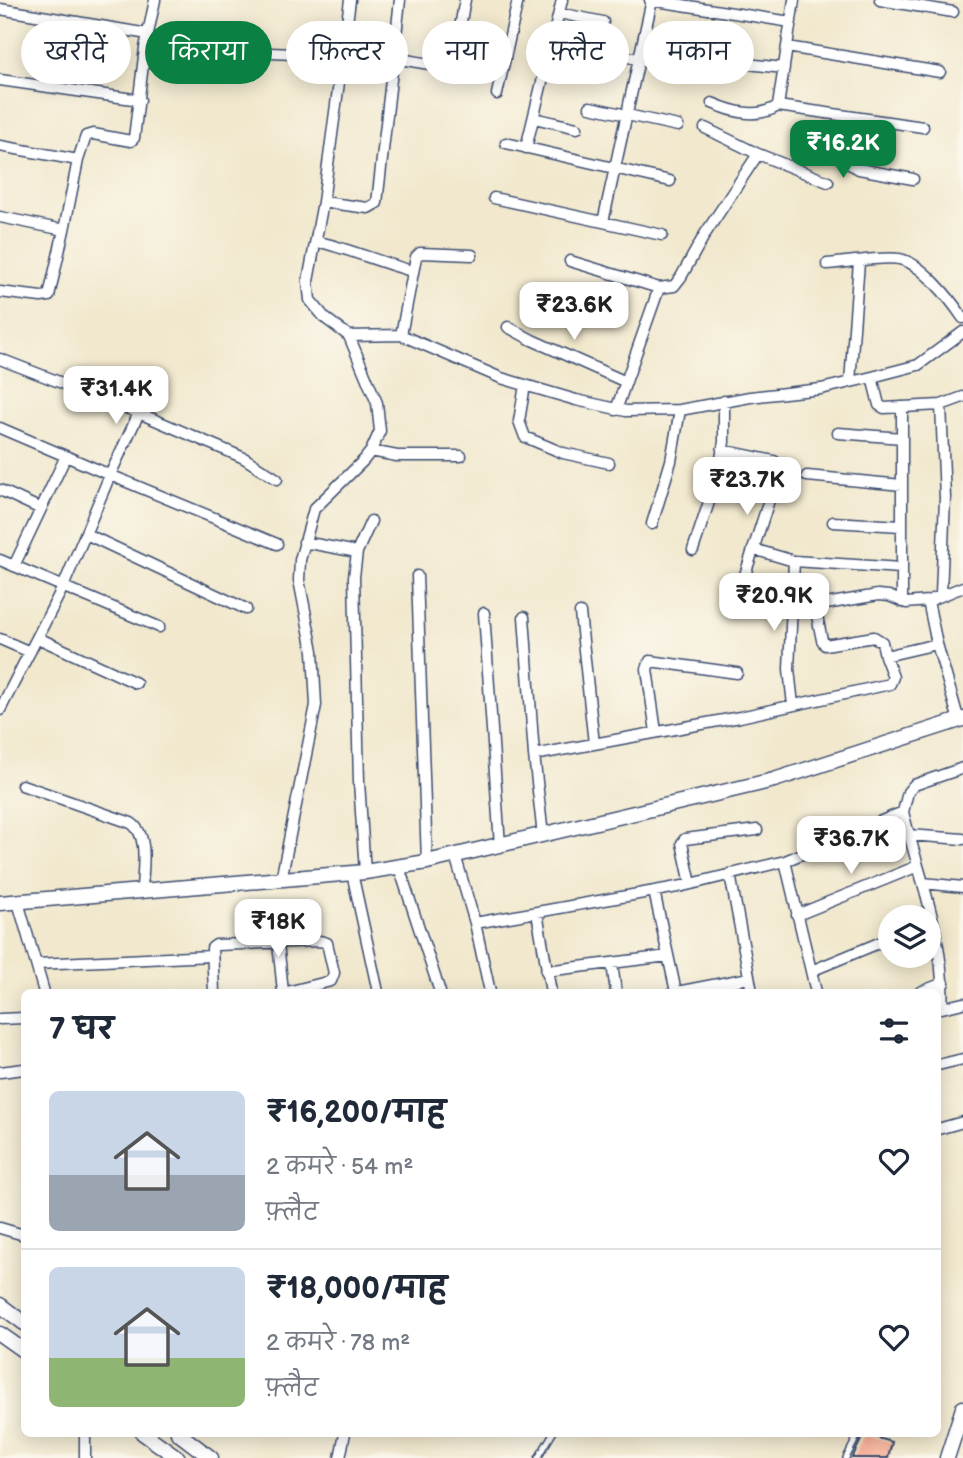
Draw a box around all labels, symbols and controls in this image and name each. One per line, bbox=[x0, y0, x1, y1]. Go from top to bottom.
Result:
chip: खरीदें bbox=[21, 21, 131, 84]
chip: किराया bbox=[145, 21, 272, 84]
chip: फ़िल्टर bbox=[286, 21, 408, 84]
chip: नया bbox=[422, 21, 512, 84]
chip: फ़्लैट bbox=[526, 21, 629, 84]
chip: मकान bbox=[643, 21, 754, 84]
pin: ₹16.2K bbox=[786, 120, 900, 180]
text: ₹16.2K bbox=[806, 129, 880, 157]
pin: ₹23.6K bbox=[517, 282, 631, 342]
text: ₹23.6K bbox=[535, 291, 613, 319]
pin: ₹31.4K bbox=[59, 366, 173, 426]
text: ₹31.4K bbox=[79, 375, 153, 403]
pin: ₹23.7K bbox=[690, 458, 804, 517]
text: ₹23.7K bbox=[709, 466, 785, 494]
pin: ₹20.9K bbox=[717, 574, 831, 633]
text: ₹20.9K bbox=[735, 582, 813, 610]
pin: ₹36.7K bbox=[794, 816, 908, 876]
text: ₹36.7K bbox=[813, 825, 889, 853]
pin: ₹18K bbox=[237, 900, 319, 959]
map controls bbox=[878, 905, 941, 968]
button: layers bbox=[878, 905, 941, 968]
text: ₹18K bbox=[251, 908, 305, 936]
text: 7 घर bbox=[49, 1012, 114, 1048]
icon: filters bbox=[875, 1012, 913, 1050]
text: ₹16,200/माह bbox=[266, 1095, 446, 1131]
icon: home bbox=[105, 1119, 189, 1203]
icon: heart bbox=[875, 1142, 913, 1180]
text: 2 कमरे · 54 m² bbox=[266, 1153, 413, 1181]
text: फ़्लैट bbox=[266, 1199, 318, 1227]
text: ₹18,000/माह bbox=[266, 1271, 447, 1307]
icon: home bbox=[105, 1295, 189, 1379]
icon: heart bbox=[875, 1318, 913, 1356]
text: 2 कमरे · 78 m² bbox=[266, 1329, 410, 1357]
text: फ़्लैट bbox=[266, 1375, 318, 1403]

